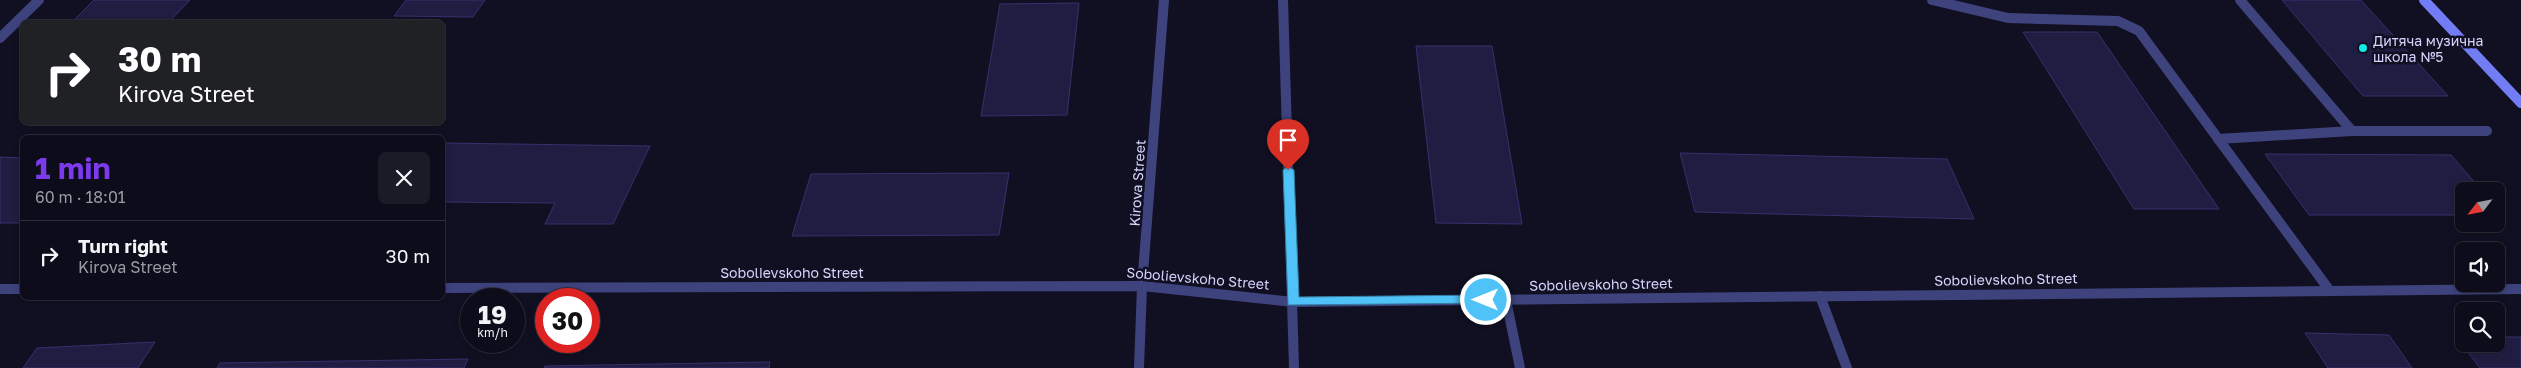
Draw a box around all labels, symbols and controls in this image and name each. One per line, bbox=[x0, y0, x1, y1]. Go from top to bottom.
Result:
place label: Дитяча музична школа №5 bbox=[2373, 32, 2483, 65]
text: 30 m bbox=[118, 38, 201, 80]
icon: right bbox=[35, 40, 100, 105]
marker: Дитяча музична школа №5 bbox=[2357, 42, 2369, 54]
text: Kirova Street bbox=[118, 80, 255, 107]
pin bbox=[1267, 119, 1309, 170]
icon: arrive bbox=[1274, 126, 1302, 154]
street label: Kirova Street bbox=[1125, 139, 1149, 227]
text: 1 min bbox=[35, 150, 111, 186]
button: close bbox=[378, 152, 430, 204]
north arrow bbox=[2455, 182, 2505, 232]
map controls bbox=[2455, 182, 2505, 352]
text: 60 m · 18:01 bbox=[35, 187, 126, 207]
text: Turn right bbox=[78, 234, 168, 257]
icon: right bbox=[35, 242, 63, 270]
button: sound bbox=[2455, 242, 2505, 292]
text: 30 m bbox=[386, 244, 430, 267]
text: Kirova Street bbox=[78, 257, 178, 277]
street label: Sobolievskoho Street bbox=[1126, 263, 1270, 293]
street label: Sobolievskoho Street bbox=[720, 264, 864, 281]
street label: Sobolievskoho Street bbox=[1934, 269, 2078, 289]
position arrow bbox=[1459, 273, 1511, 325]
street label: Sobolievskoho Street bbox=[1529, 274, 1673, 294]
speed limit sign: 30 bbox=[535, 288, 600, 353]
text: 19 bbox=[478, 299, 507, 330]
button: search bbox=[2455, 302, 2505, 352]
text: km/h bbox=[477, 325, 508, 340]

